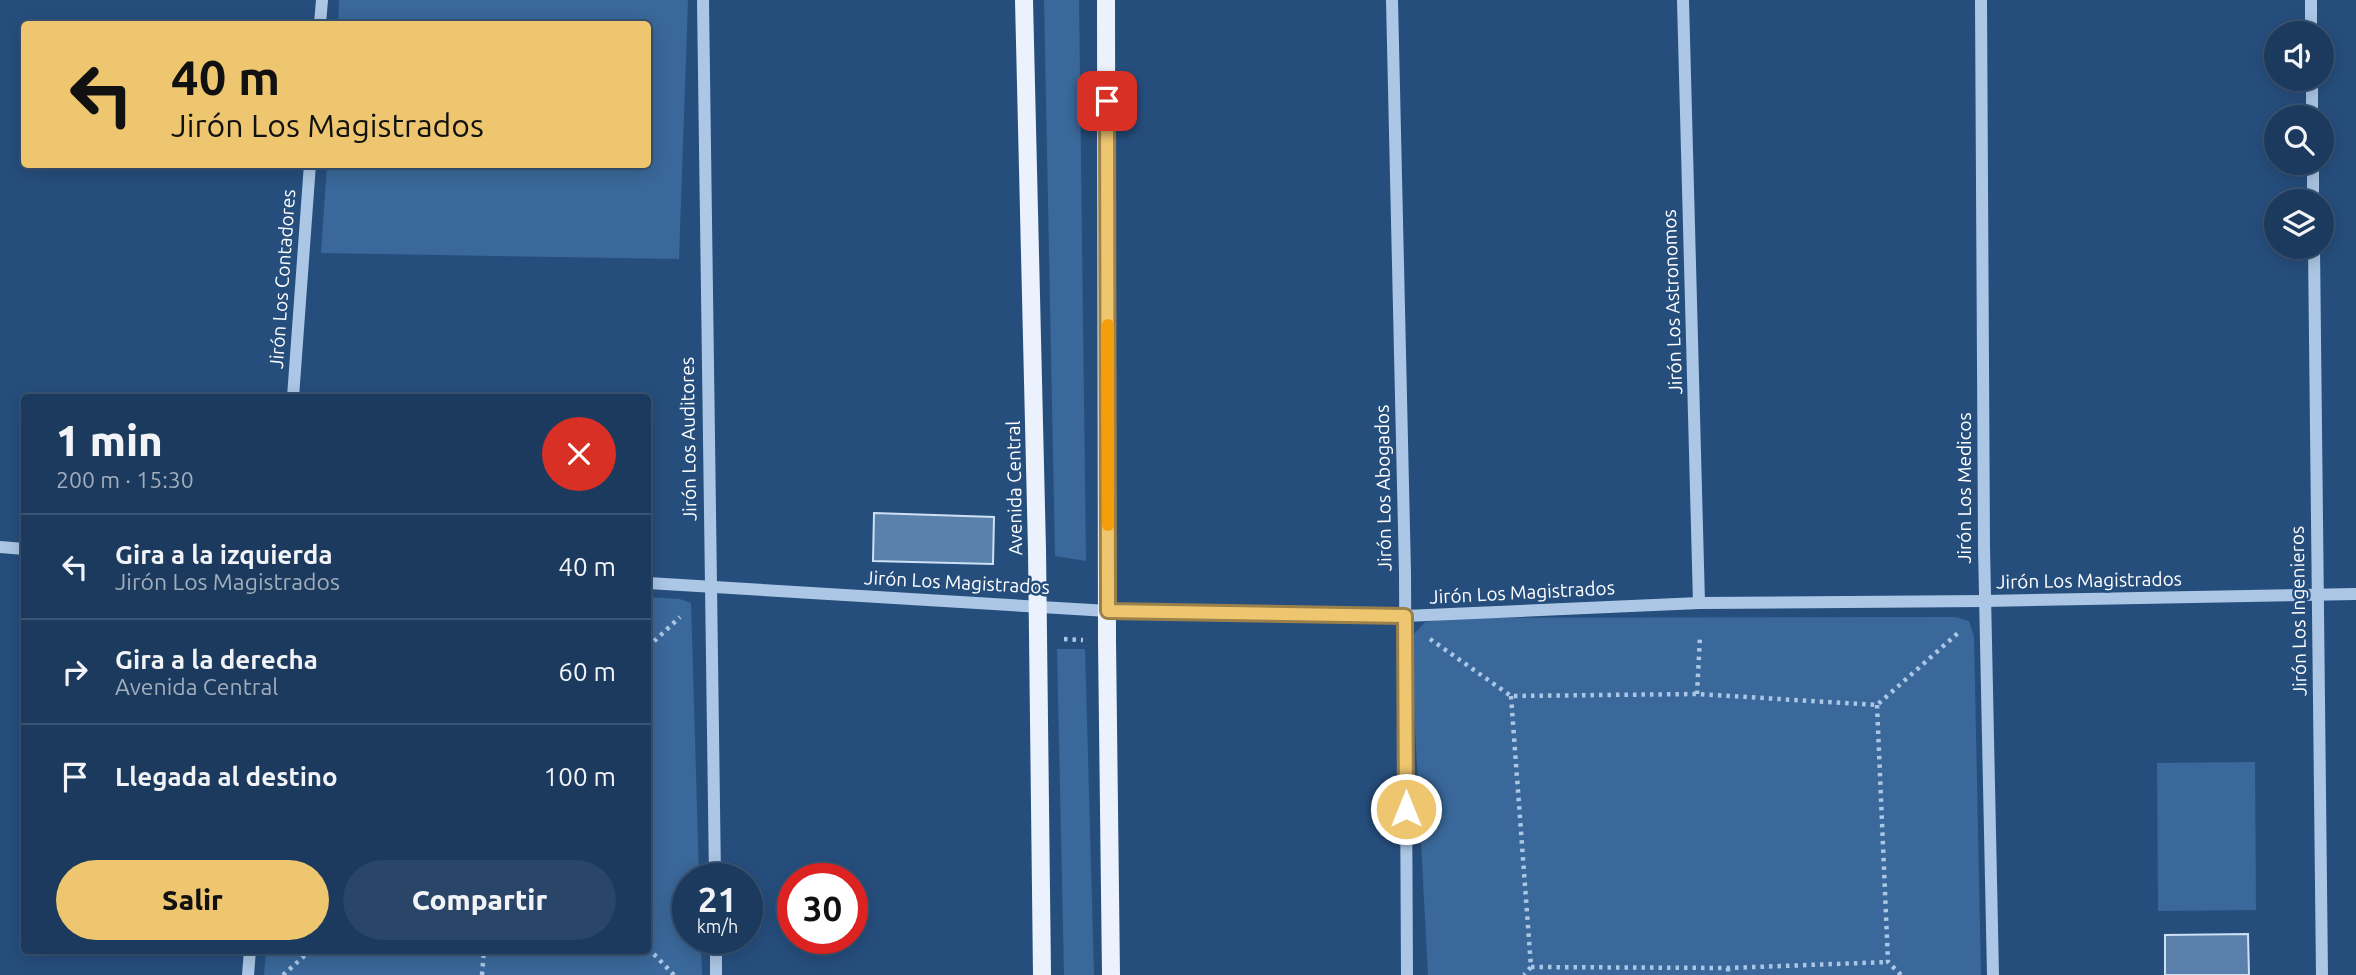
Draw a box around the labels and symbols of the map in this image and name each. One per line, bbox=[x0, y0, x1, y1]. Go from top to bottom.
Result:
pin bbox=[1077, 71, 1137, 131]
street label: Jirón Los Contadores bbox=[265, 189, 299, 369]
street label: Jirón Los Astronomos bbox=[1658, 209, 1686, 395]
street label: Jirón Los Auditores bbox=[676, 357, 700, 521]
street label: Jirón Los Abogados bbox=[1371, 405, 1395, 571]
street label: Jirón Los Medicos bbox=[1953, 412, 1975, 564]
street label: Avenida Central bbox=[1002, 420, 1026, 556]
street label: Jirón Los Ingenieros bbox=[2286, 526, 2310, 696]
street label: Jirón Los Magistrados bbox=[864, 566, 1050, 598]
street label: Jirón Los Magistrados bbox=[1996, 567, 2182, 593]
street label: Jirón Los Magistrados bbox=[1429, 576, 1615, 608]
position arrow bbox=[1369, 772, 1443, 846]
speed limit sign: 30 bbox=[777, 863, 868, 954]

